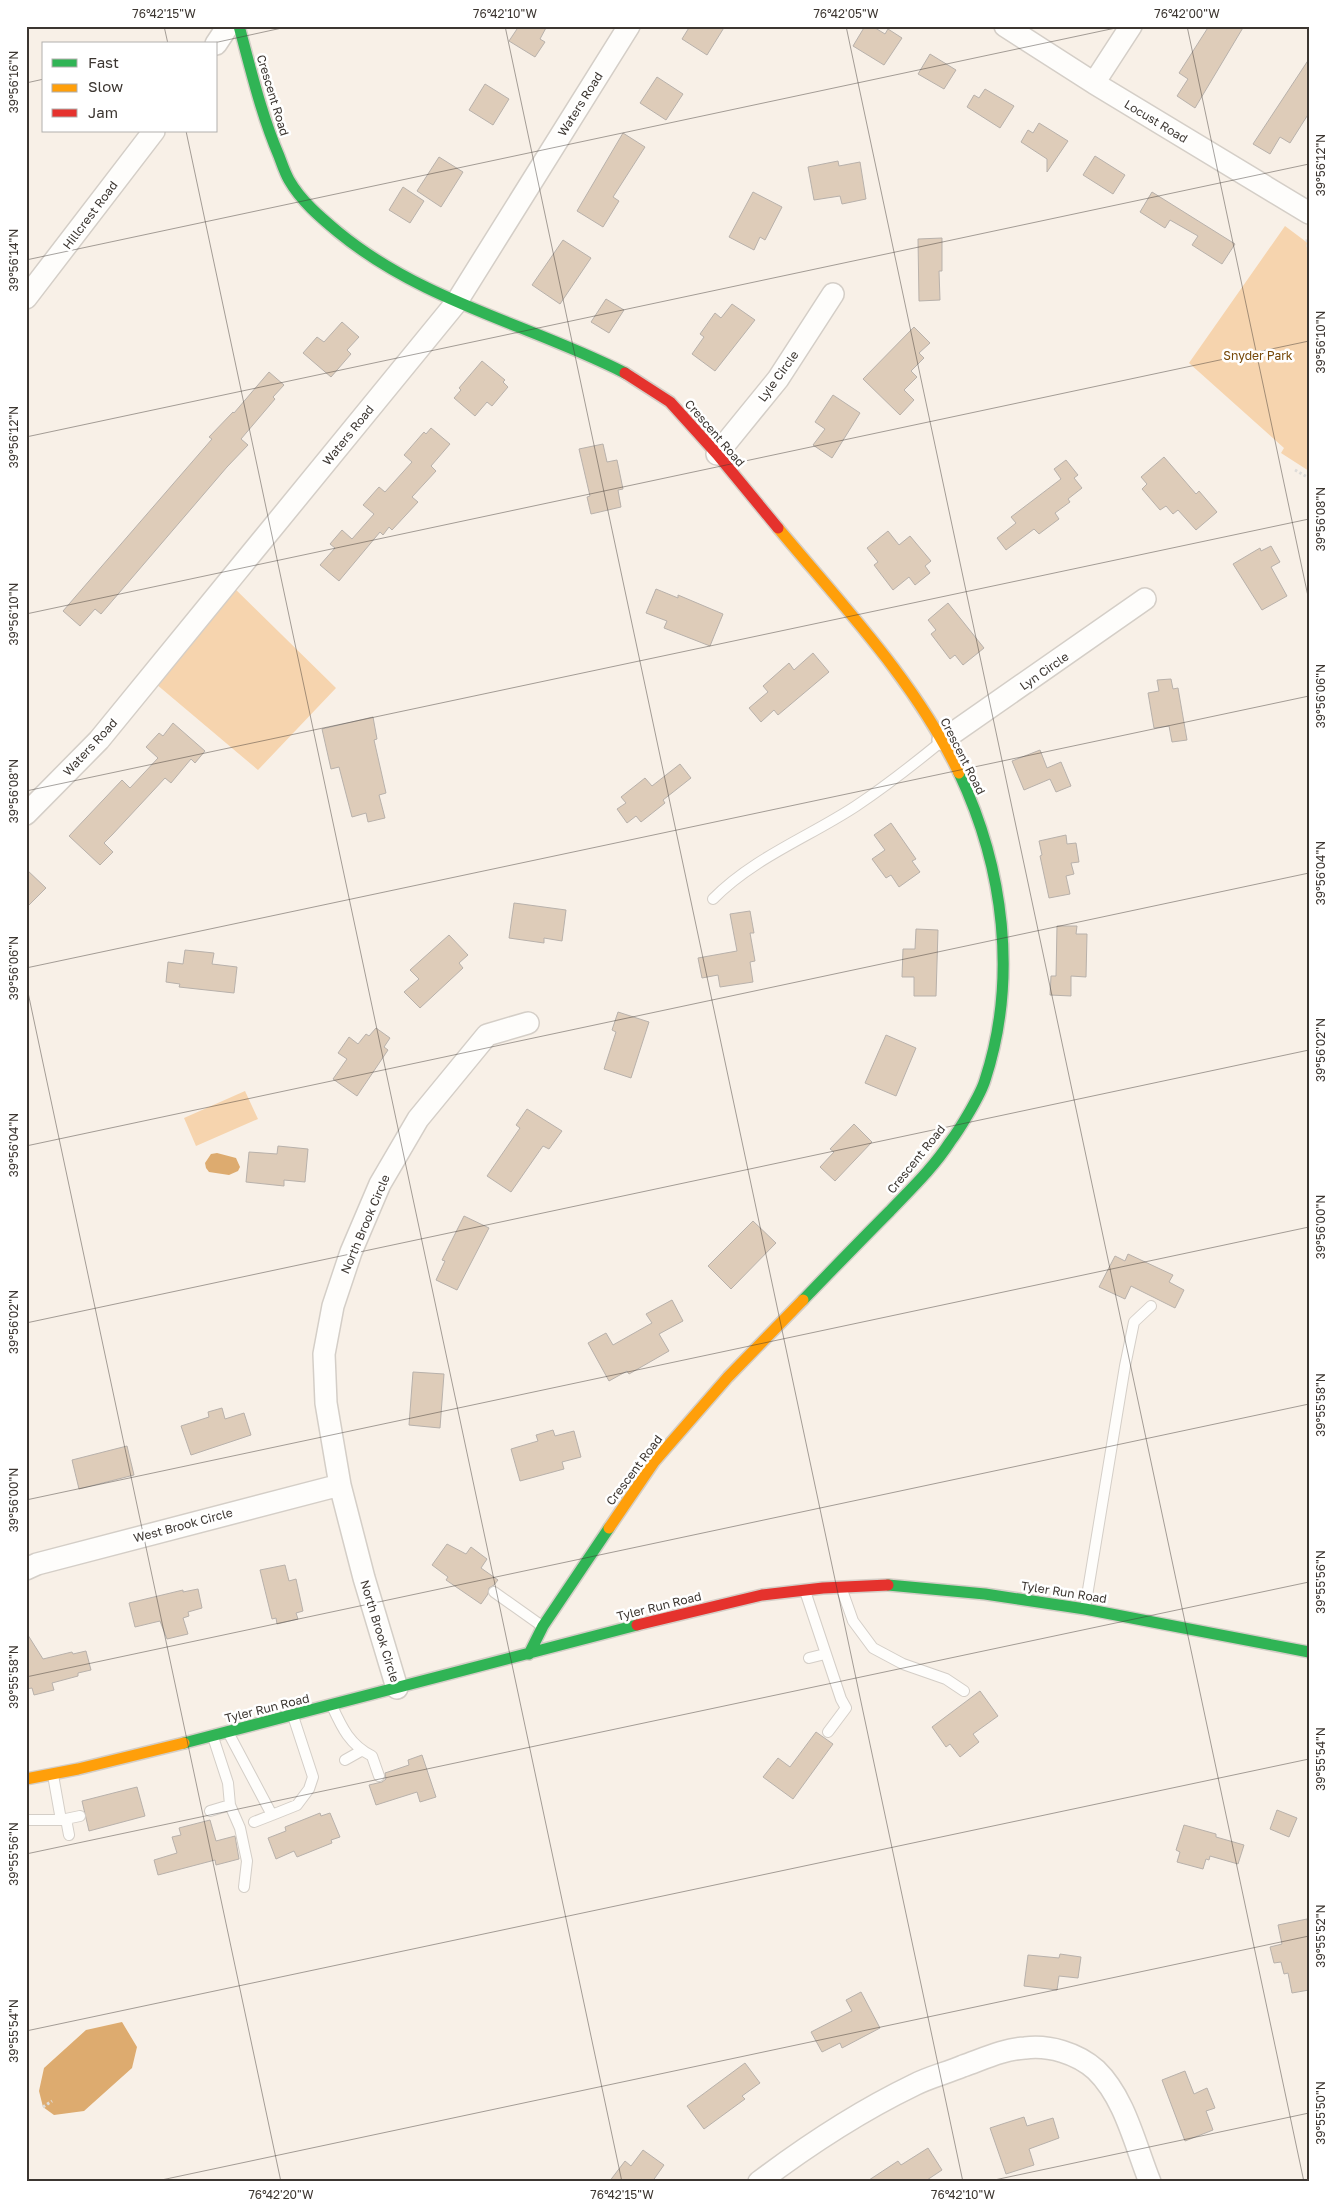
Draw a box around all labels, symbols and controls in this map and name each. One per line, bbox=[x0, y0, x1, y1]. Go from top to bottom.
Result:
text: 76°42'15"W bbox=[132, 6, 196, 21]
text: 76°42'10"W bbox=[473, 6, 537, 21]
text: 76°42'05"W bbox=[814, 6, 879, 21]
text: 76°42'00"W bbox=[1154, 6, 1220, 21]
legend bbox=[42, 42, 218, 132]
text: 39°56'16"N bbox=[6, 51, 21, 113]
text: Fast bbox=[88, 53, 119, 71]
street label: Crescent Road bbox=[254, 53, 292, 137]
street label: Waters Road bbox=[554, 69, 606, 139]
text: Slow bbox=[88, 77, 123, 95]
street label: Locust Road bbox=[1122, 96, 1190, 146]
text: Jam bbox=[88, 103, 118, 121]
text: 39°56'12"N bbox=[1313, 134, 1328, 196]
street label: Hillcrest Road bbox=[59, 178, 121, 252]
text: 39°56'14"N bbox=[6, 229, 21, 291]
text: 39°56'10"N bbox=[1313, 311, 1328, 373]
street label: Lyle Circle bbox=[754, 348, 802, 404]
park label: Snyder Park bbox=[1223, 348, 1293, 363]
street label: Crescent Road bbox=[682, 396, 748, 470]
street label: Waters Road bbox=[319, 402, 377, 468]
text: 39°56'12"N bbox=[6, 406, 21, 468]
text: 39°56'08"N bbox=[1313, 487, 1328, 551]
text: 39°56'10"N bbox=[6, 583, 21, 645]
street label: Lyn Circle bbox=[1017, 649, 1071, 693]
text: 39°56'06"N bbox=[1313, 664, 1328, 728]
street label: Waters Road bbox=[60, 715, 120, 779]
street label: Crescent Road bbox=[937, 715, 989, 797]
text: 39°56'08"N bbox=[6, 759, 21, 823]
text: 39°56'04"N bbox=[1313, 841, 1328, 905]
text: 39°56'06"N bbox=[6, 936, 21, 1000]
text: 39°56'02"N bbox=[1313, 1018, 1328, 1082]
text: 39°56'04"N bbox=[6, 1113, 21, 1177]
street label: Crescent Road bbox=[884, 1122, 948, 1196]
street label: North Brook Circle bbox=[337, 1172, 393, 1276]
text: 39°56'00"N bbox=[1313, 1195, 1328, 1259]
text: 39°56'02"N bbox=[6, 1290, 21, 1354]
text: 39°55'58"N bbox=[1313, 1373, 1328, 1437]
street label: Crescent Road bbox=[603, 1432, 665, 1508]
text: 39°56'00"N bbox=[6, 1468, 21, 1532]
street label: West Brook Circle bbox=[132, 1505, 234, 1545]
text: 39°55'56"N bbox=[1313, 1550, 1328, 1614]
street label: North Brook Circle bbox=[357, 1578, 403, 1684]
street label: Tyler Run Road bbox=[1020, 1578, 1108, 1606]
street label: Tyler Run Road bbox=[615, 1588, 703, 1624]
text: 39°55'58"N bbox=[6, 1645, 21, 1709]
street label: Tyler Run Road bbox=[223, 1690, 311, 1726]
text: 39°55'54"N bbox=[1313, 1727, 1328, 1791]
text: 39°55'56"N bbox=[6, 1822, 21, 1886]
text: 39°55'52"N bbox=[1313, 1904, 1328, 1968]
text: 39°55'54"N bbox=[6, 1999, 21, 2063]
text: 39°55'50"N bbox=[1313, 2081, 1328, 2145]
text: 76°42'20"W bbox=[249, 2187, 314, 2202]
text: 76°42'15"W bbox=[590, 2187, 654, 2202]
text: 76°42'10"W bbox=[931, 2187, 995, 2202]

